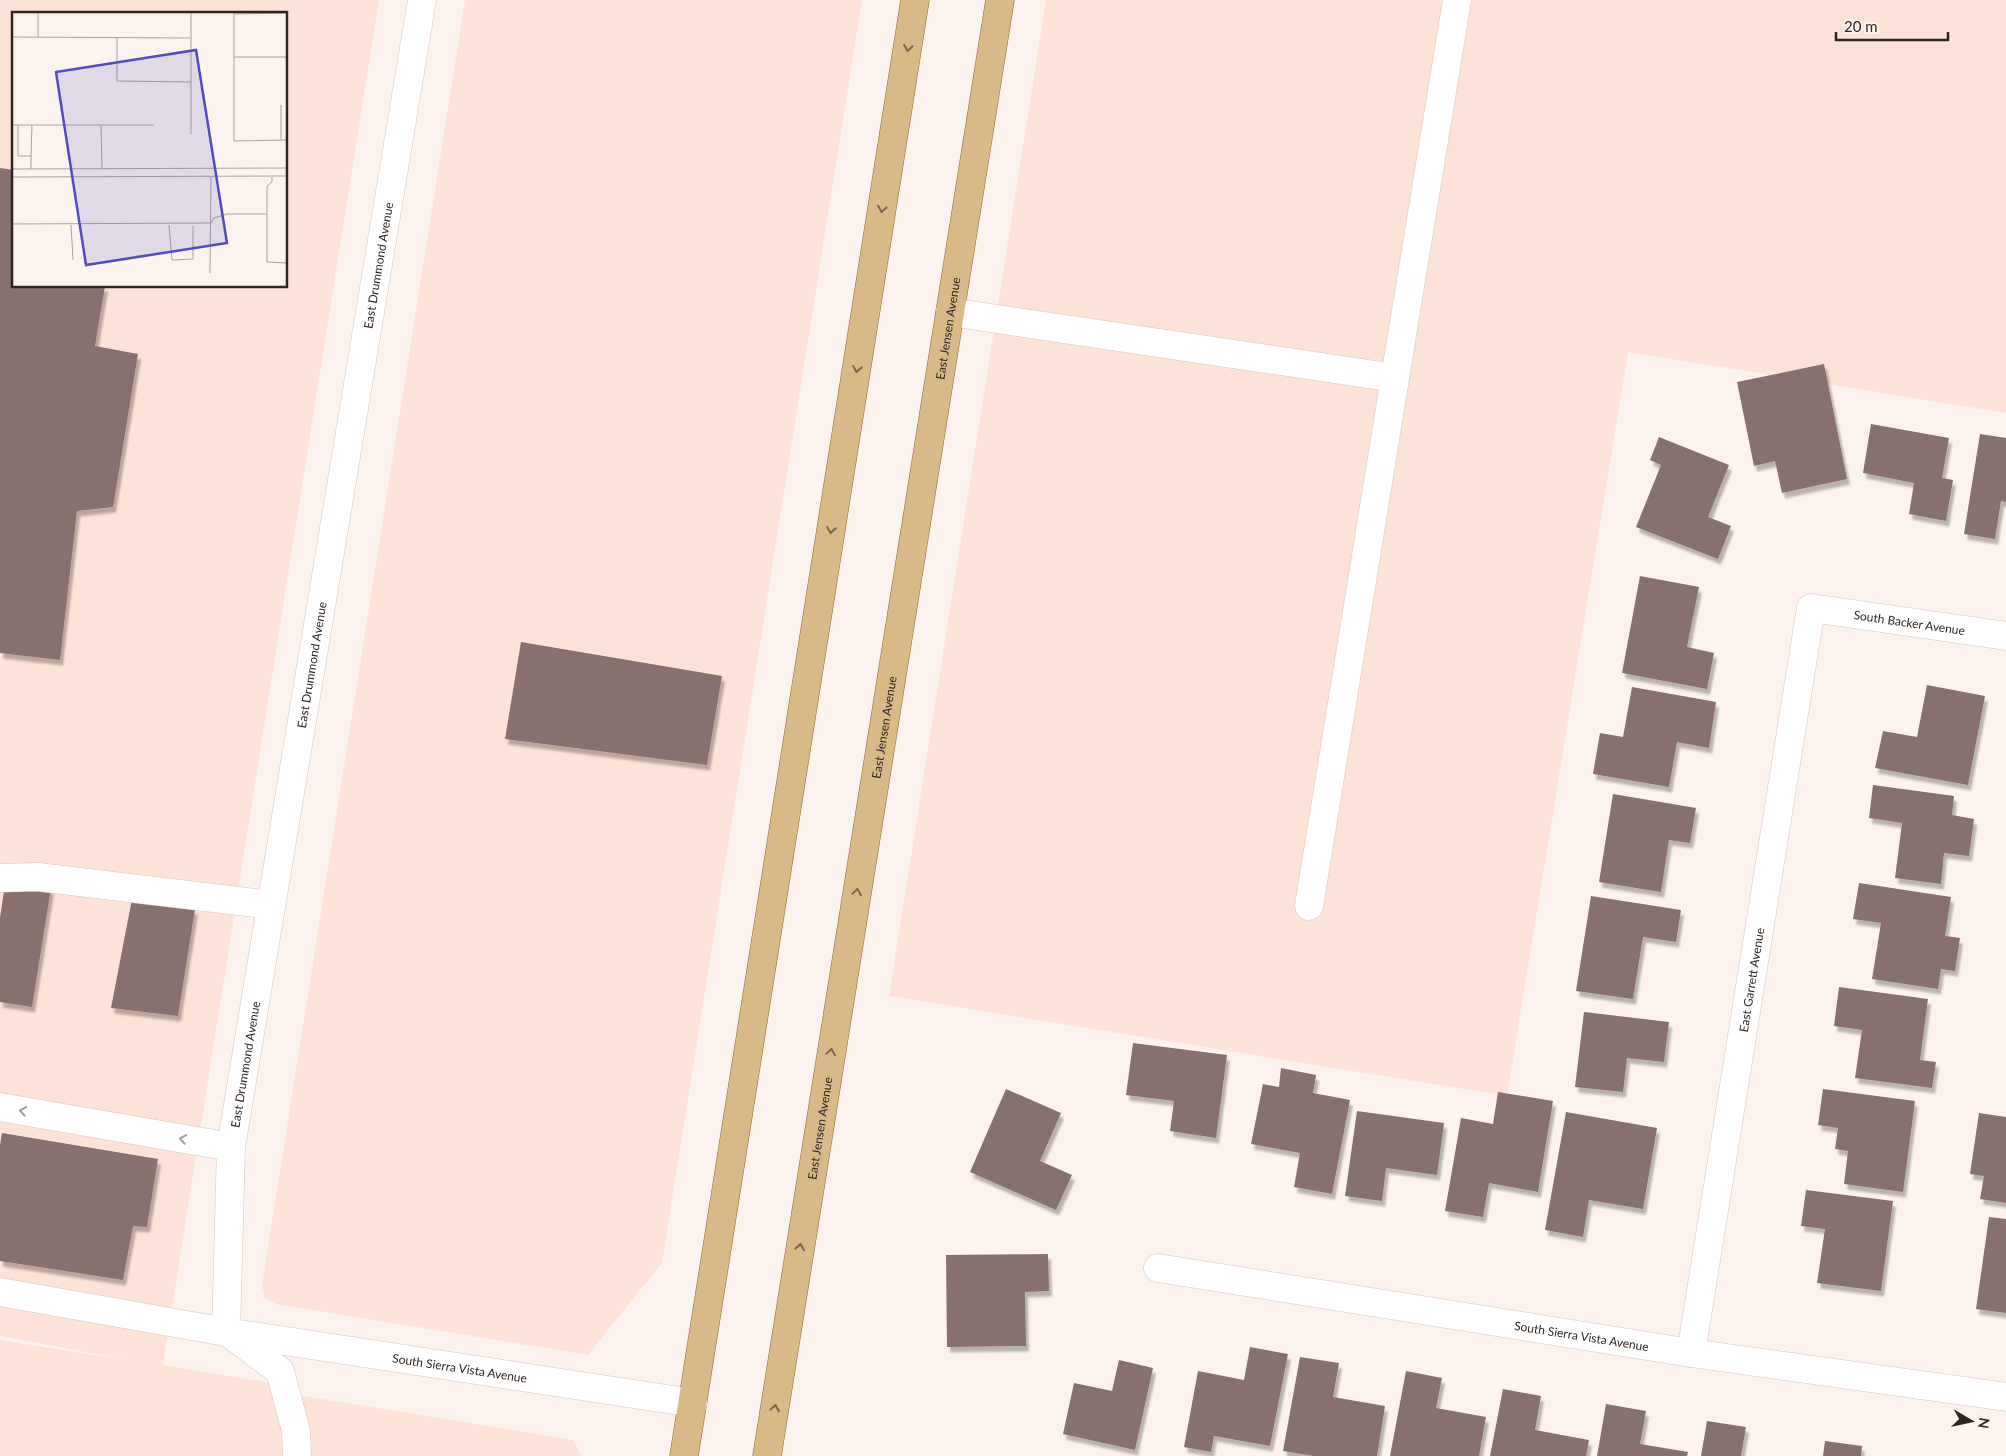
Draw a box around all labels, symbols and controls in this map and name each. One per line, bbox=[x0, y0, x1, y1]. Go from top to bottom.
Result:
scale bar bbox=[1836, 10, 1948, 42]
inset map bbox=[12, 12, 288, 288]
text: 20 m bbox=[1844, 17, 1878, 35]
one-way arrow bbox=[903, 44, 913, 53]
street label: East Drummond Avenue bbox=[360, 201, 396, 330]
one-way arrow bbox=[878, 204, 888, 213]
street label: East Jensen Avenue bbox=[932, 276, 963, 381]
one-way arrow bbox=[852, 365, 862, 373]
one-way arrow bbox=[827, 525, 837, 534]
street label: East Drummond Avenue bbox=[293, 600, 329, 729]
street label: South Backer Avenue bbox=[1853, 607, 1966, 638]
street label: East Jensen Avenue bbox=[868, 675, 899, 780]
one-way arrow bbox=[851, 887, 861, 896]
street label: East Garrett Avenue bbox=[1735, 927, 1767, 1033]
street label: East Drummond Avenue bbox=[227, 1000, 263, 1129]
one-way arrow bbox=[825, 1048, 835, 1057]
street label: East Jensen Avenue bbox=[804, 1076, 835, 1181]
one-way arrow bbox=[19, 1106, 27, 1116]
one-way arrow bbox=[179, 1134, 187, 1144]
one-way arrow bbox=[794, 1243, 804, 1252]
street label: South Sierra Vista Avenue bbox=[1513, 1317, 1650, 1354]
street label: South Sierra Vista Avenue bbox=[391, 1350, 528, 1385]
north arrow bbox=[1946, 1396, 1996, 1446]
one-way arrow bbox=[769, 1403, 780, 1411]
text: N bbox=[1975, 1416, 1994, 1430]

